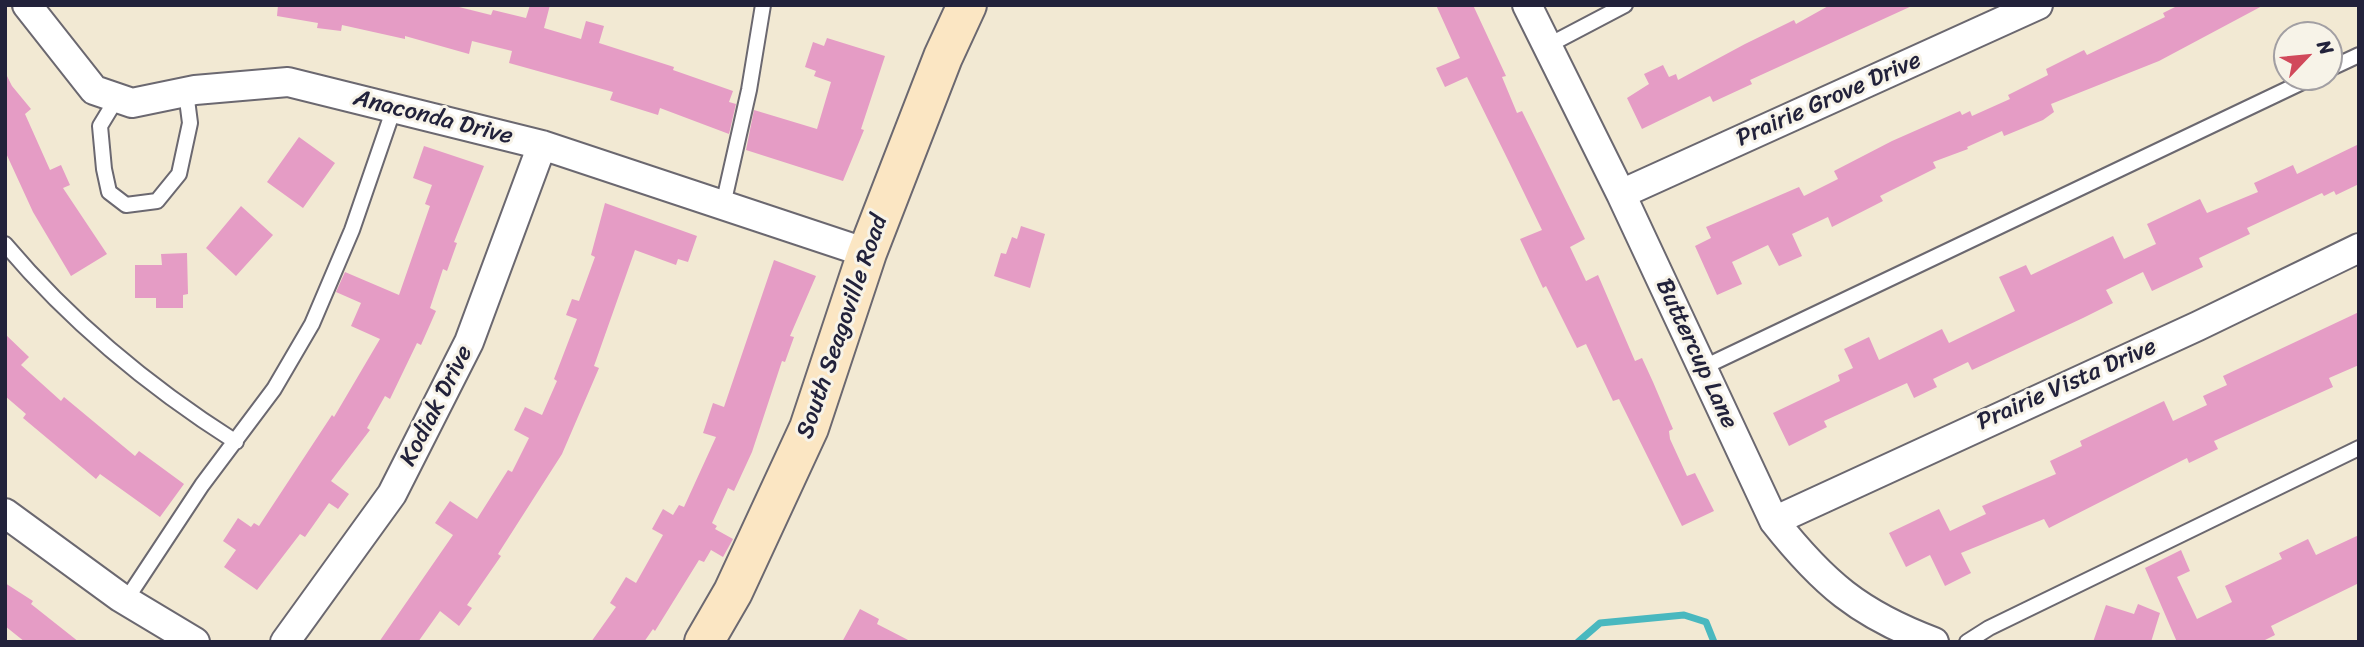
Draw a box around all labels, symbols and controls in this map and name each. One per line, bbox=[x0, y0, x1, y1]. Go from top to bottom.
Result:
north arrow bbox=[2273, 21, 2343, 91]
text: N bbox=[2308, 34, 2343, 61]
street label: Prairie Grove Drive bbox=[1732, 46, 1926, 154]
street label: Anaconda Drive bbox=[350, 84, 516, 152]
street label: South Seagoville Road bbox=[791, 212, 895, 442]
street label: Buttercup Lane bbox=[1649, 274, 1743, 434]
street label: Prairie Vista Drive bbox=[1973, 333, 2161, 437]
street label: Kodiak Drive bbox=[394, 341, 480, 471]

